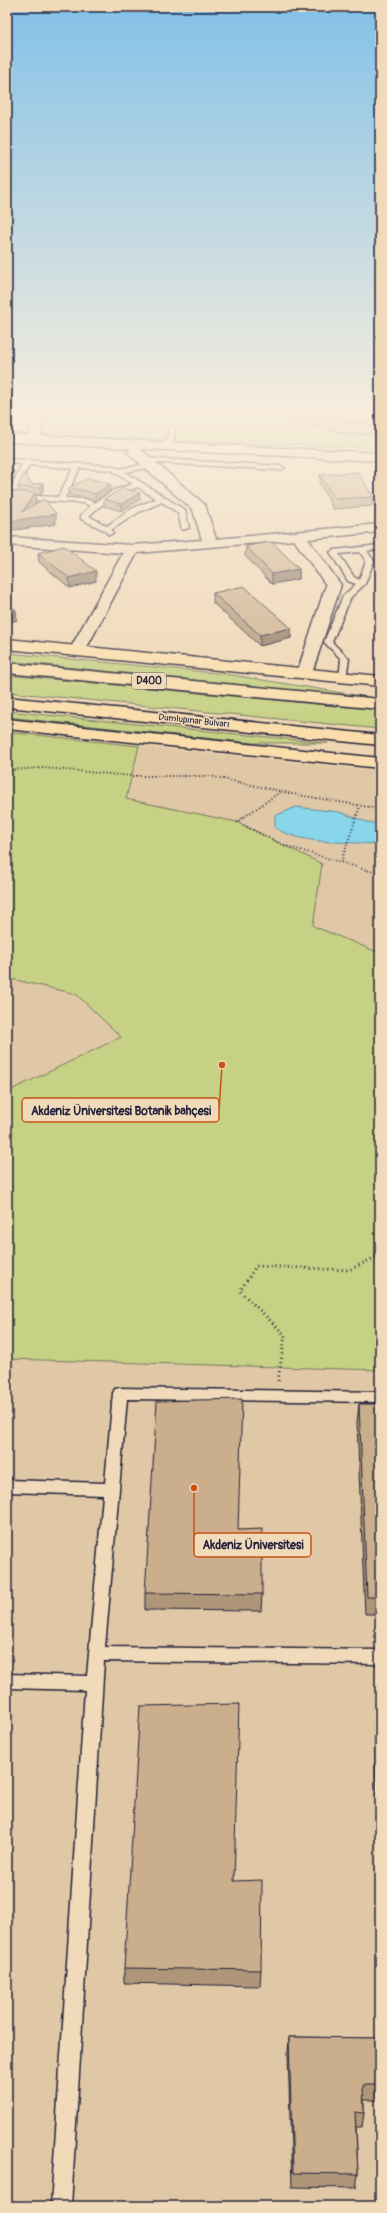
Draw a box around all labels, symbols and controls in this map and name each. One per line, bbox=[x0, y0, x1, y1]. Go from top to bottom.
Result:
road number: D400 bbox=[132, 673, 166, 689]
street label: Dumlupınar Bulvarı bbox=[158, 712, 230, 730]
callout: Akdeniz Üniversitesi Botanik bahçesi bbox=[22, 1098, 219, 1122]
text: Akdeniz Üniversitesi Botanik bahçesi bbox=[31, 1103, 211, 1119]
callout: Akdeniz Üniversitesi bbox=[194, 1533, 311, 1557]
text: Akdeniz Üniversitesi bbox=[202, 1537, 304, 1553]

